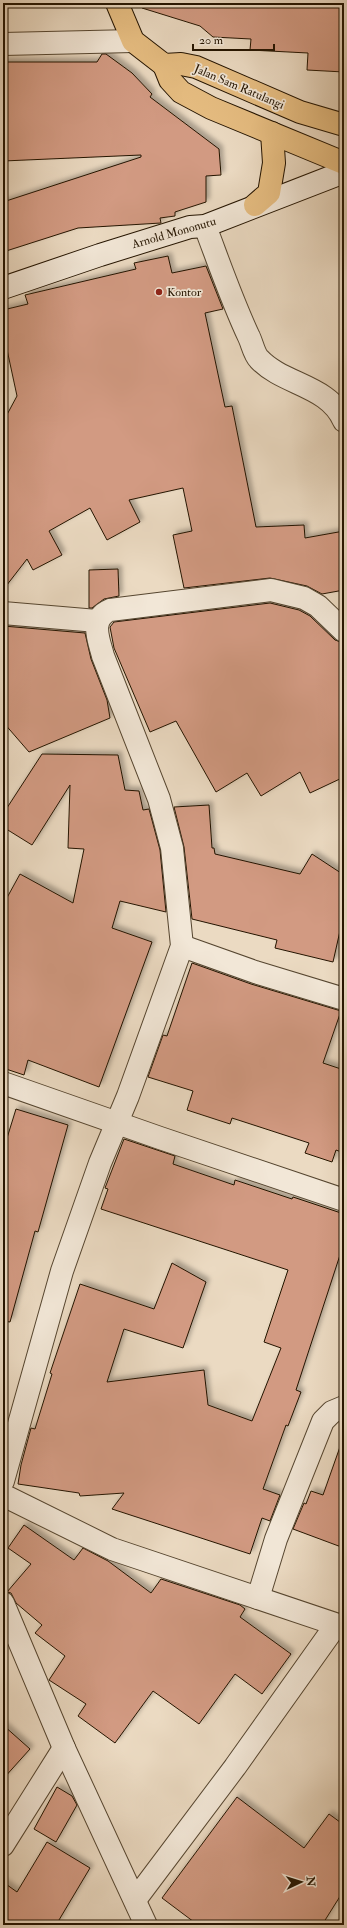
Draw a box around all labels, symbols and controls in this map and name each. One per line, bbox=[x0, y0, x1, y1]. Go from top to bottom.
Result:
scale bar bbox=[193, 26, 274, 52]
text: 20 m bbox=[199, 33, 224, 48]
street label: Jalan Sam Ratulangi bbox=[191, 61, 286, 113]
street label: Arnold Mononutu bbox=[129, 214, 218, 252]
place label: Kontor bbox=[167, 285, 202, 300]
marker: Kontor bbox=[154, 287, 164, 297]
north arrow bbox=[281, 1862, 321, 1902]
text: N bbox=[304, 1875, 317, 1888]

